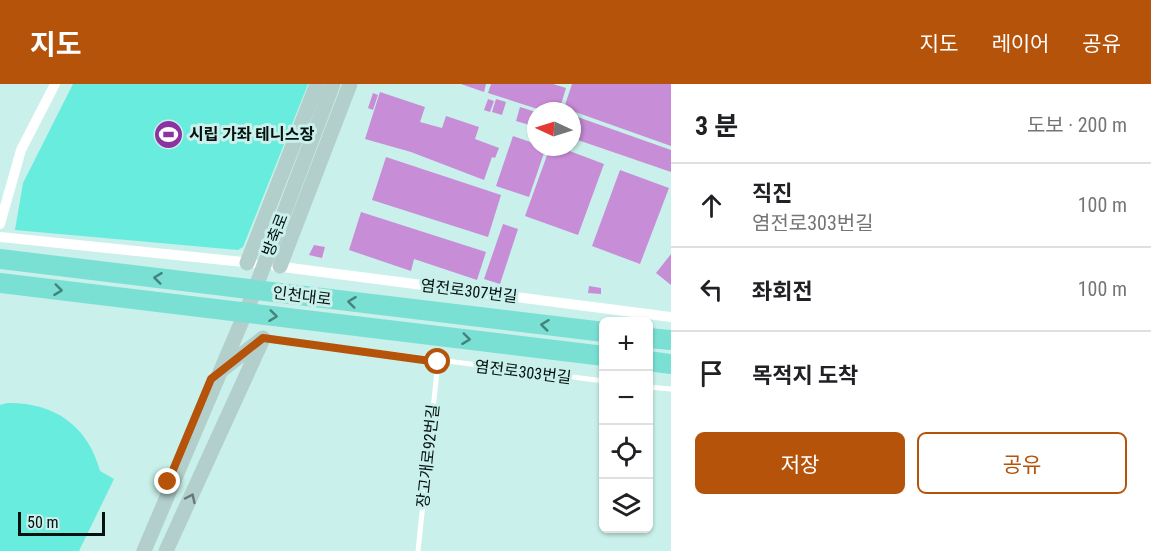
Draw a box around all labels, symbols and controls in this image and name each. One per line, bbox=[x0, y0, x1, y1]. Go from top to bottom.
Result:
text: 지도 bbox=[30, 28, 82, 61]
text: 지도 bbox=[920, 32, 958, 56]
text: 레이어 bbox=[991, 32, 1049, 56]
text: 공유 bbox=[1082, 32, 1121, 56]
north arrow bbox=[527, 102, 581, 156]
text: 3 분 bbox=[695, 111, 738, 141]
text: 도보 · 200 m bbox=[1027, 113, 1127, 137]
sports icon: 시립 가좌 테니스장 bbox=[152, 118, 184, 150]
place label: 시립 가좌 테니스장 bbox=[189, 125, 314, 144]
text: 직진 bbox=[752, 181, 792, 206]
icon: ahead bbox=[695, 189, 728, 222]
text: 100 m bbox=[1078, 193, 1127, 217]
street label: 방축로 bbox=[258, 211, 292, 259]
text: 염전로303번길 bbox=[752, 211, 874, 235]
one-way arrow bbox=[154, 273, 163, 285]
icon: left bbox=[695, 273, 728, 306]
street label: 염전로307번길 bbox=[420, 276, 518, 306]
text: 100 m bbox=[1078, 277, 1127, 301]
text: 좌회전 bbox=[752, 279, 813, 304]
one-way arrow bbox=[54, 283, 63, 296]
street label: 인천대로 bbox=[272, 283, 333, 309]
one-way arrow bbox=[347, 296, 356, 308]
one-way arrow bbox=[268, 309, 277, 322]
map controls bbox=[599, 317, 653, 533]
button: + bbox=[599, 317, 653, 371]
one-way arrow bbox=[541, 319, 550, 332]
one-way arrow bbox=[462, 333, 471, 345]
route start bbox=[424, 348, 450, 374]
street label: 염전로303번길 bbox=[474, 357, 572, 387]
icon: arrive bbox=[695, 357, 728, 390]
text: 목적지 도착 bbox=[752, 363, 858, 388]
button: − bbox=[599, 371, 653, 425]
street label: 장고개로92번길 bbox=[413, 403, 443, 509]
button: locate bbox=[599, 425, 653, 479]
button: 저장 bbox=[695, 432, 905, 494]
button: 공유 bbox=[917, 432, 1127, 494]
route end bbox=[154, 468, 180, 494]
button: layers bbox=[599, 479, 653, 533]
one-way arrow bbox=[183, 493, 195, 504]
scale bar bbox=[18, 509, 105, 536]
text: 50 m bbox=[27, 513, 59, 532]

